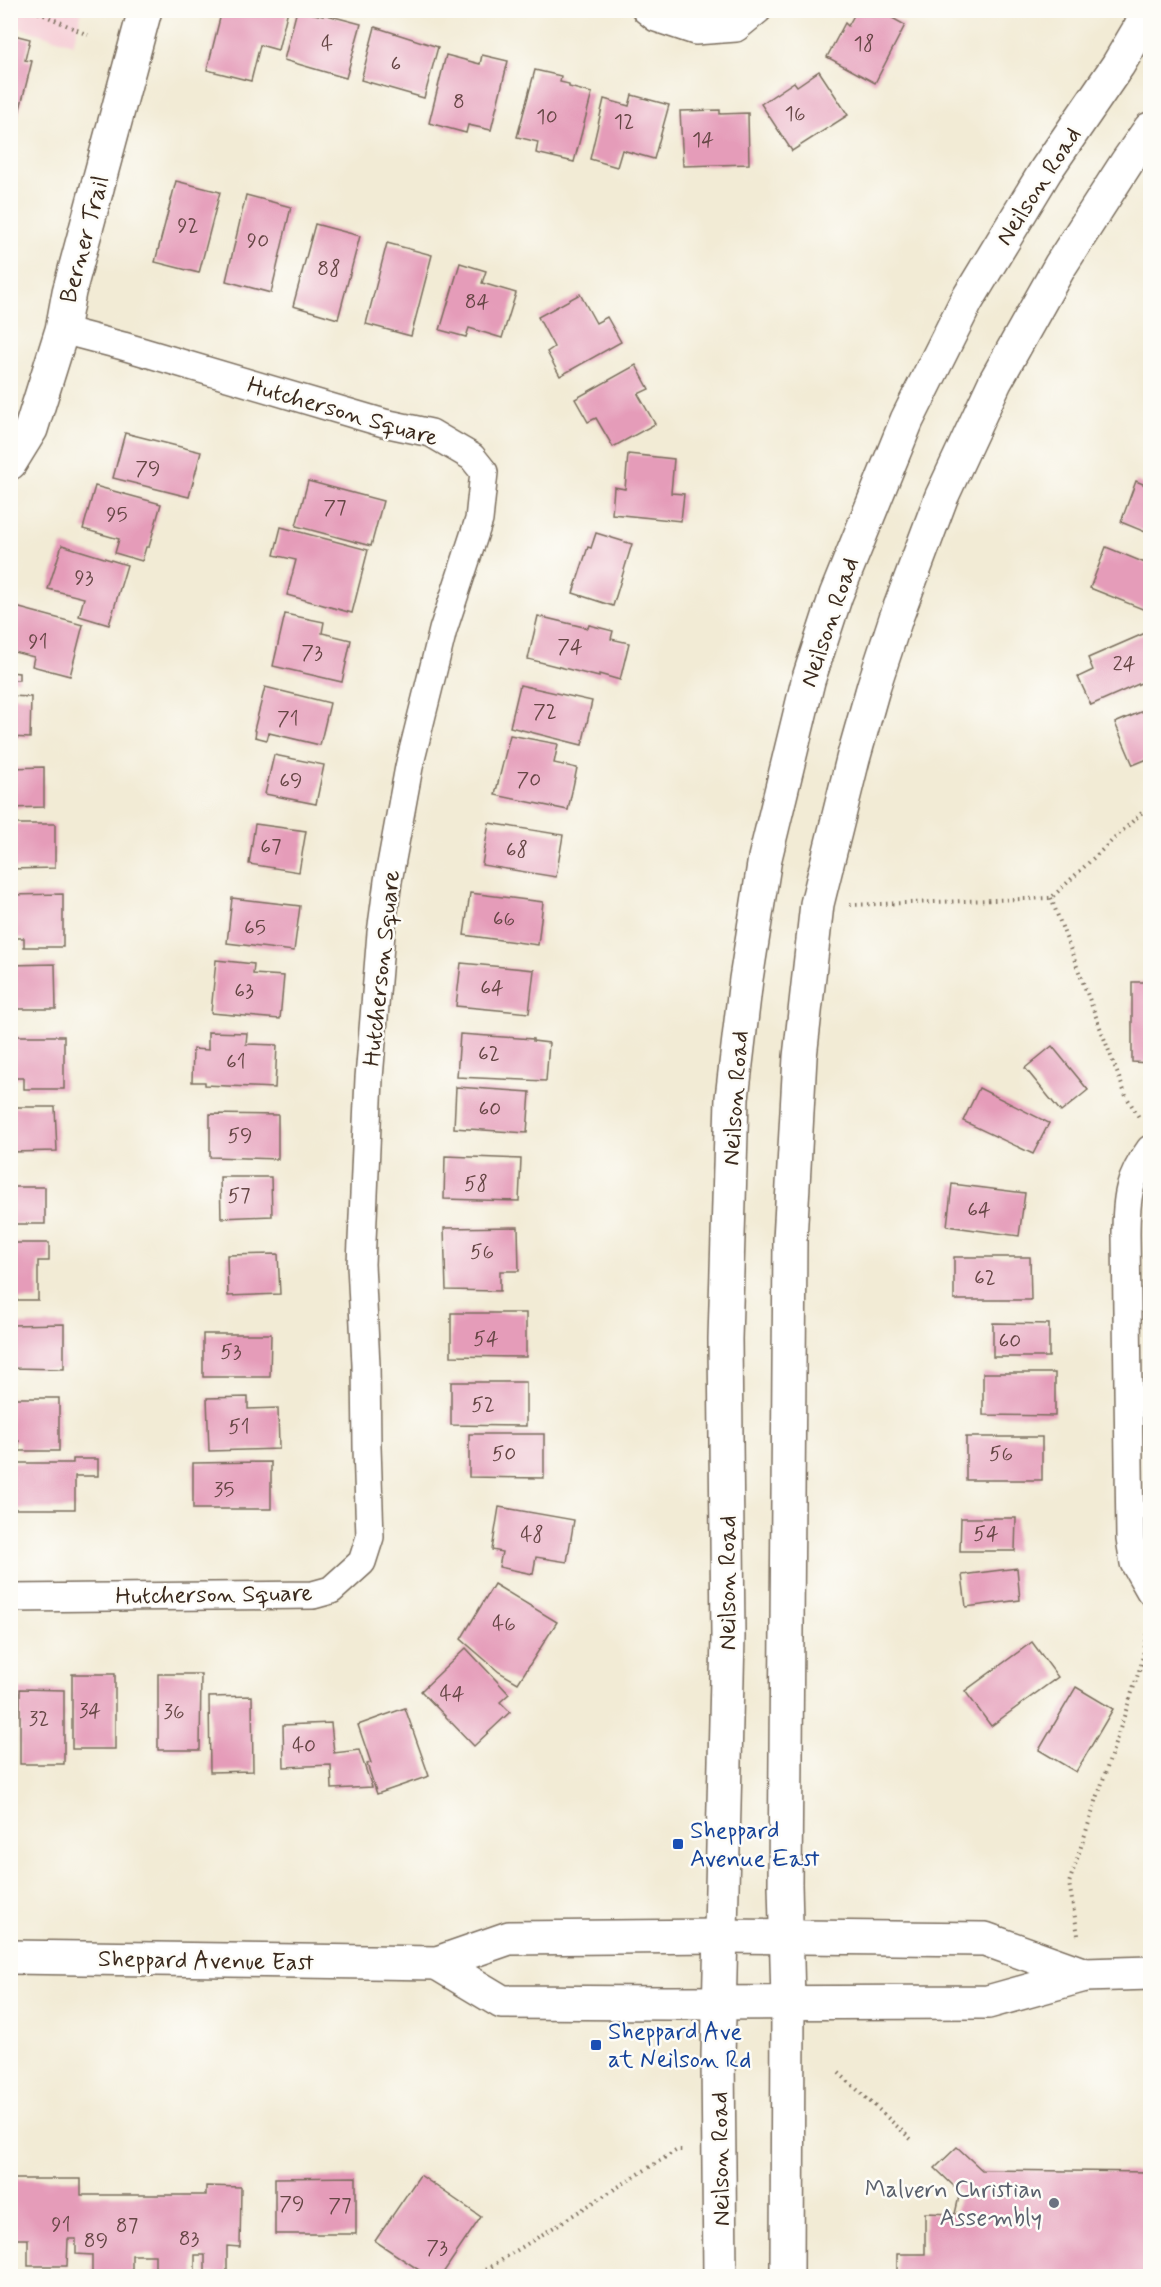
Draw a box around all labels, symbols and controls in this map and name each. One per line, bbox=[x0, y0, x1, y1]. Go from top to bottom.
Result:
house number: 4 bbox=[321, 30, 333, 58]
house number: 18 bbox=[854, 30, 874, 58]
house number: 6 bbox=[391, 50, 401, 78]
house number: 8 bbox=[453, 88, 465, 116]
house number: 16 bbox=[785, 100, 806, 128]
house number: 10 bbox=[536, 103, 558, 131]
house number: 12 bbox=[614, 108, 634, 136]
street label: Neilson Road bbox=[989, 122, 1089, 252]
house number: 14 bbox=[692, 126, 714, 154]
street label: Berner Trail bbox=[54, 172, 117, 307]
house number: 92 bbox=[177, 212, 199, 240]
house number: 90 bbox=[247, 227, 269, 255]
house number: 88 bbox=[317, 255, 341, 283]
house number: 84 bbox=[465, 288, 490, 316]
street label: Hutcherson Square bbox=[244, 370, 442, 455]
house number: 79 bbox=[135, 455, 161, 483]
house number: 77 bbox=[323, 494, 347, 522]
house number: 95 bbox=[106, 501, 128, 529]
street label: Neilson Road bbox=[794, 554, 867, 691]
house number: 93 bbox=[74, 564, 94, 592]
house number: 91 bbox=[28, 628, 48, 656]
house number: 74 bbox=[557, 633, 583, 661]
house number: 73 bbox=[301, 639, 323, 667]
house number: 24 bbox=[1112, 650, 1136, 678]
house number: 72 bbox=[533, 698, 557, 726]
house number: 71 bbox=[277, 705, 299, 733]
house number: 70 bbox=[517, 766, 541, 794]
house number: 69 bbox=[279, 767, 303, 795]
house number: 67 bbox=[260, 833, 282, 861]
house number: 68 bbox=[506, 836, 528, 864]
street label: Hutcherson Square bbox=[357, 868, 408, 1068]
house number: 66 bbox=[493, 905, 515, 933]
house number: 65 bbox=[244, 914, 266, 942]
house number: 64 bbox=[480, 974, 504, 1002]
house number: 63 bbox=[234, 977, 254, 1005]
street label: Neilson Road bbox=[716, 1030, 757, 1167]
house number: 62 bbox=[478, 1040, 500, 1068]
house number: 61 bbox=[226, 1048, 246, 1076]
house number: 60 bbox=[479, 1095, 501, 1123]
house number: 59 bbox=[227, 1122, 253, 1150]
house number: 58 bbox=[464, 1170, 488, 1198]
house number: 57 bbox=[227, 1182, 251, 1210]
house number: 64 bbox=[967, 1196, 991, 1224]
house number: 56 bbox=[470, 1238, 494, 1266]
house number: 62 bbox=[974, 1264, 996, 1292]
house number: 54 bbox=[473, 1325, 499, 1353]
house number: 60 bbox=[999, 1327, 1021, 1355]
house number: 53 bbox=[220, 1338, 242, 1366]
house number: 52 bbox=[471, 1391, 495, 1419]
house number: 51 bbox=[228, 1413, 250, 1441]
house number: 50 bbox=[492, 1440, 516, 1468]
house number: 56 bbox=[989, 1440, 1013, 1468]
house number: 35 bbox=[214, 1476, 234, 1504]
street label: Neilson Road bbox=[713, 1515, 744, 1651]
house number: 54 bbox=[973, 1520, 999, 1548]
house number: 48 bbox=[520, 1521, 544, 1549]
street label: Hutcherson Square bbox=[115, 1578, 313, 1613]
house number: 46 bbox=[492, 1610, 516, 1638]
house number: 44 bbox=[440, 1680, 465, 1708]
house number: 34 bbox=[79, 1697, 101, 1725]
house number: 36 bbox=[163, 1698, 185, 1726]
house number: 32 bbox=[29, 1705, 49, 1733]
house number: 40 bbox=[292, 1732, 316, 1760]
place label: Sheppard Avenue East bbox=[690, 1816, 820, 1875]
marker: Sheppard Avenue East bbox=[671, 1837, 685, 1851]
street label: Sheppard Avenue East bbox=[98, 1944, 315, 1979]
place label: Sheppard Ave at Neilson Rd bbox=[608, 2017, 751, 2076]
marker: Sheppard Ave at Neilson Rd bbox=[589, 2038, 603, 2052]
street label: Neilson Road bbox=[705, 2091, 738, 2227]
place label: Malvern Christian Assembly bbox=[865, 2175, 1042, 2234]
house number: 79 bbox=[279, 2190, 305, 2218]
house number: 77 bbox=[328, 2192, 352, 2220]
marker: Malvern Christian Assembly bbox=[1047, 2196, 1061, 2210]
house number: 91 bbox=[51, 2211, 71, 2239]
house number: 87 bbox=[116, 2212, 138, 2240]
house number: 83 bbox=[179, 2225, 199, 2253]
house number: 89 bbox=[84, 2227, 108, 2255]
house number: 73 bbox=[426, 2234, 448, 2262]

